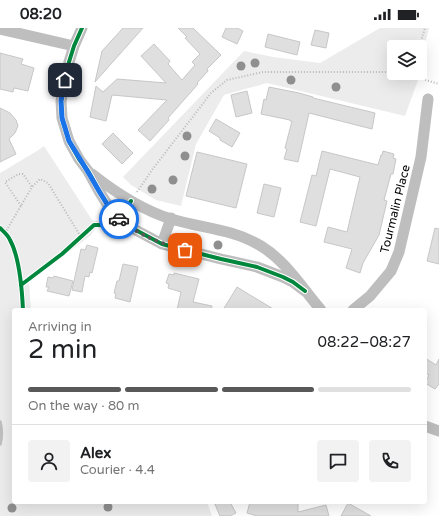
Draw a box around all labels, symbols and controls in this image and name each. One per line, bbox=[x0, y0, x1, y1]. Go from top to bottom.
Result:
text: 08:20 bbox=[20, 5, 62, 23]
map controls bbox=[387, 40, 427, 80]
button: layers bbox=[387, 40, 427, 80]
pin bbox=[48, 63, 82, 97]
icon: home bbox=[54, 69, 76, 91]
street label: Tourmalin Place bbox=[377, 163, 413, 255]
courier bbox=[99, 199, 139, 239]
icon: car bbox=[108, 208, 130, 230]
pin bbox=[168, 233, 202, 267]
icon: bag bbox=[174, 239, 196, 261]
text: Arriving in bbox=[28, 319, 92, 335]
text: 08:22–08:27 bbox=[318, 333, 411, 351]
text: 2 min bbox=[28, 334, 97, 365]
text: On the way · 80 m bbox=[28, 398, 140, 414]
button: person bbox=[28, 440, 70, 482]
button: chat bbox=[317, 440, 359, 482]
button: phone bbox=[369, 440, 411, 482]
text: Alex bbox=[80, 444, 111, 462]
text: Courier · 4.4 bbox=[80, 462, 155, 478]

